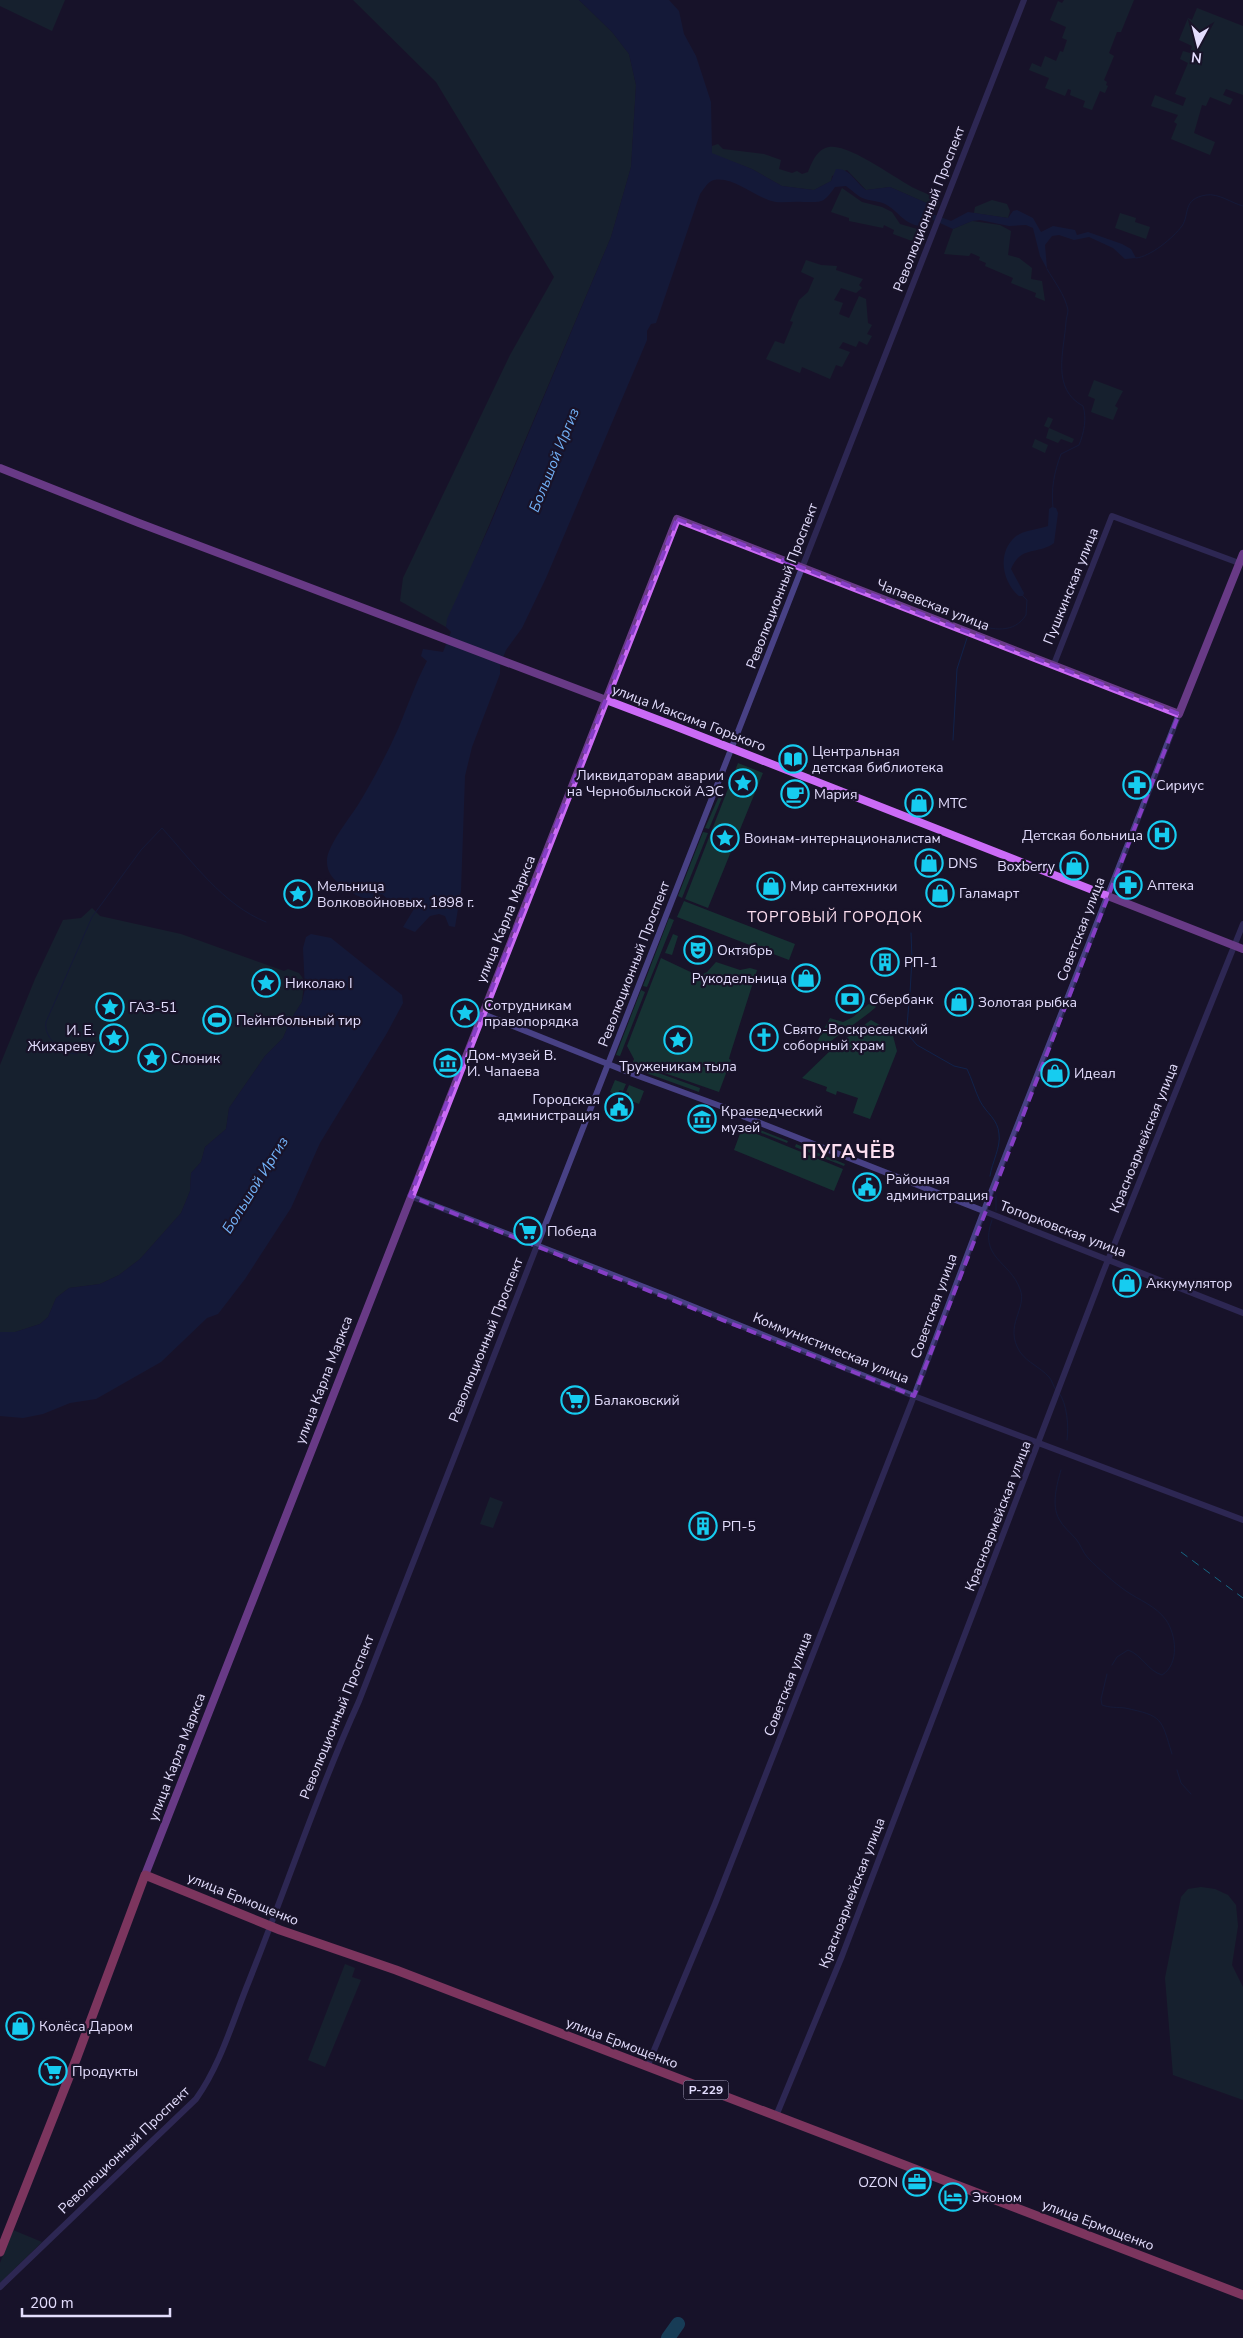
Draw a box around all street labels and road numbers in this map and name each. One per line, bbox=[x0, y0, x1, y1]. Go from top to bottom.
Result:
street label: Революционный Проспект bbox=[889, 123, 970, 295]
street label: Революционный Проспект bbox=[742, 500, 823, 672]
street label: Пушкинская улица bbox=[1039, 525, 1103, 647]
street label: Чапаевская улица bbox=[874, 575, 992, 635]
street label: улица Максима Горького bbox=[609, 680, 769, 756]
street label: улица Карла Маркса bbox=[472, 852, 540, 986]
street label: Советская улица bbox=[1052, 874, 1110, 984]
street label: Революционный Проспект bbox=[594, 878, 675, 1050]
street label: Красноармейская улица bbox=[1105, 1060, 1183, 1216]
street label: Топорковская улица bbox=[997, 1196, 1129, 1262]
street label: Советская улица bbox=[906, 1251, 962, 1361]
street label: Революционный Проспект bbox=[444, 1254, 528, 1425]
street label: Коммунистическая улица bbox=[750, 1308, 912, 1388]
street label: улица Карла Маркса bbox=[291, 1313, 357, 1447]
street label: Красноармейская улица bbox=[960, 1438, 1036, 1594]
street label: Советская улица bbox=[759, 1629, 817, 1739]
street label: Революционный Проспект bbox=[295, 1631, 379, 1802]
street label: улица Карла Маркса bbox=[144, 1690, 210, 1824]
street label: Красноармейская улица bbox=[814, 1815, 890, 1971]
street label: улица Ермощенко bbox=[184, 1868, 302, 1930]
street label: улица Ермощенко bbox=[563, 2013, 681, 2073]
road number: Р-229 bbox=[684, 2080, 728, 2100]
street label: Революционный Проспект bbox=[54, 2081, 195, 2218]
street label: улица Ермощенко bbox=[1039, 2195, 1157, 2255]

